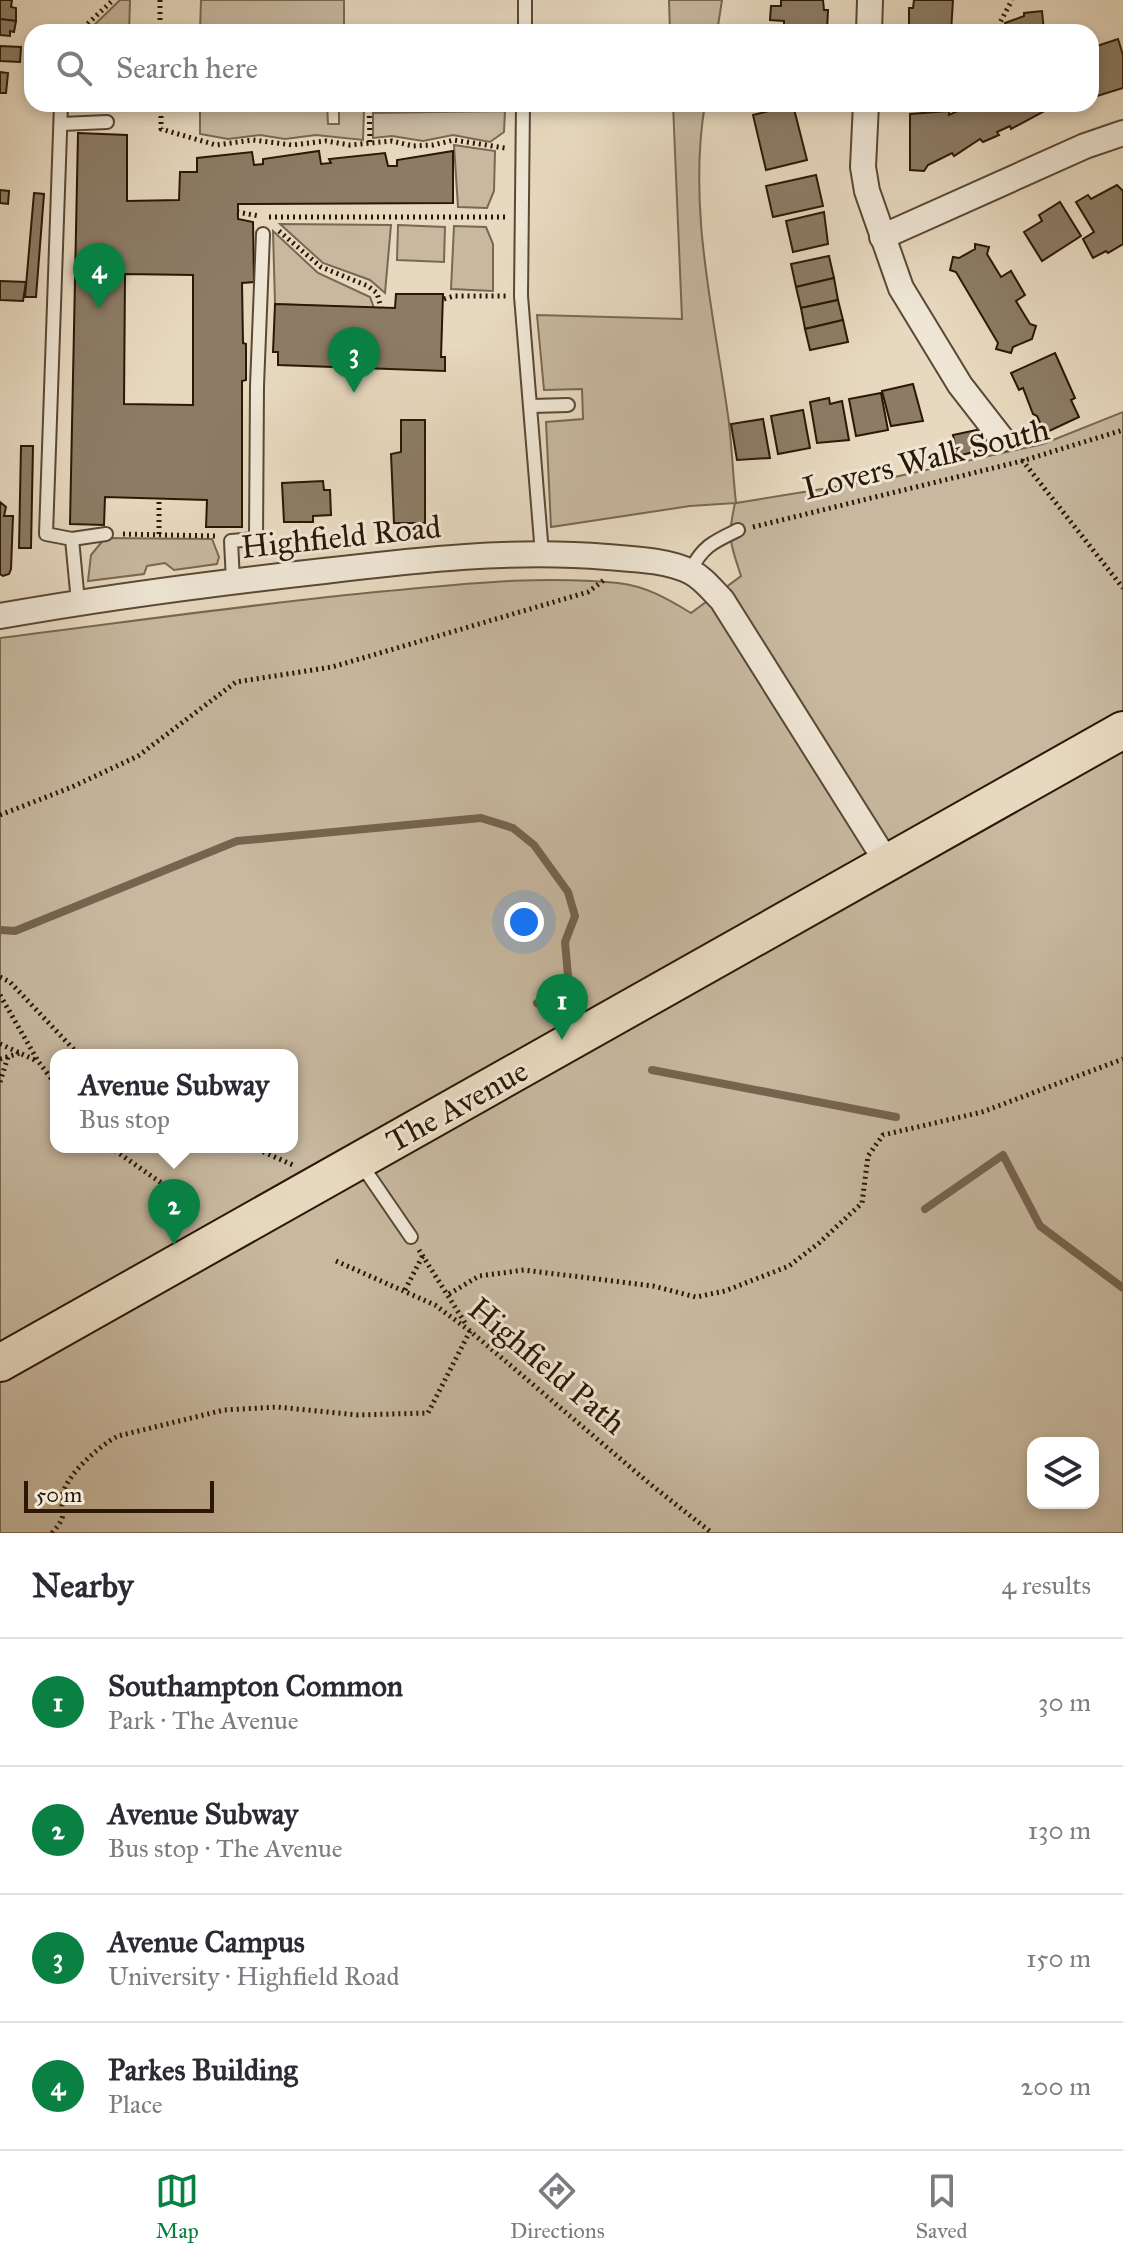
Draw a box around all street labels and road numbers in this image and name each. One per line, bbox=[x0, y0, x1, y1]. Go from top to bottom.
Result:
street label: Lovers Walk South bbox=[799, 410, 1053, 508]
street label: Highfield Road bbox=[239, 507, 443, 567]
street label: The Avenue bbox=[379, 1051, 535, 1161]
street label: Highfield Path bbox=[461, 1289, 634, 1443]

